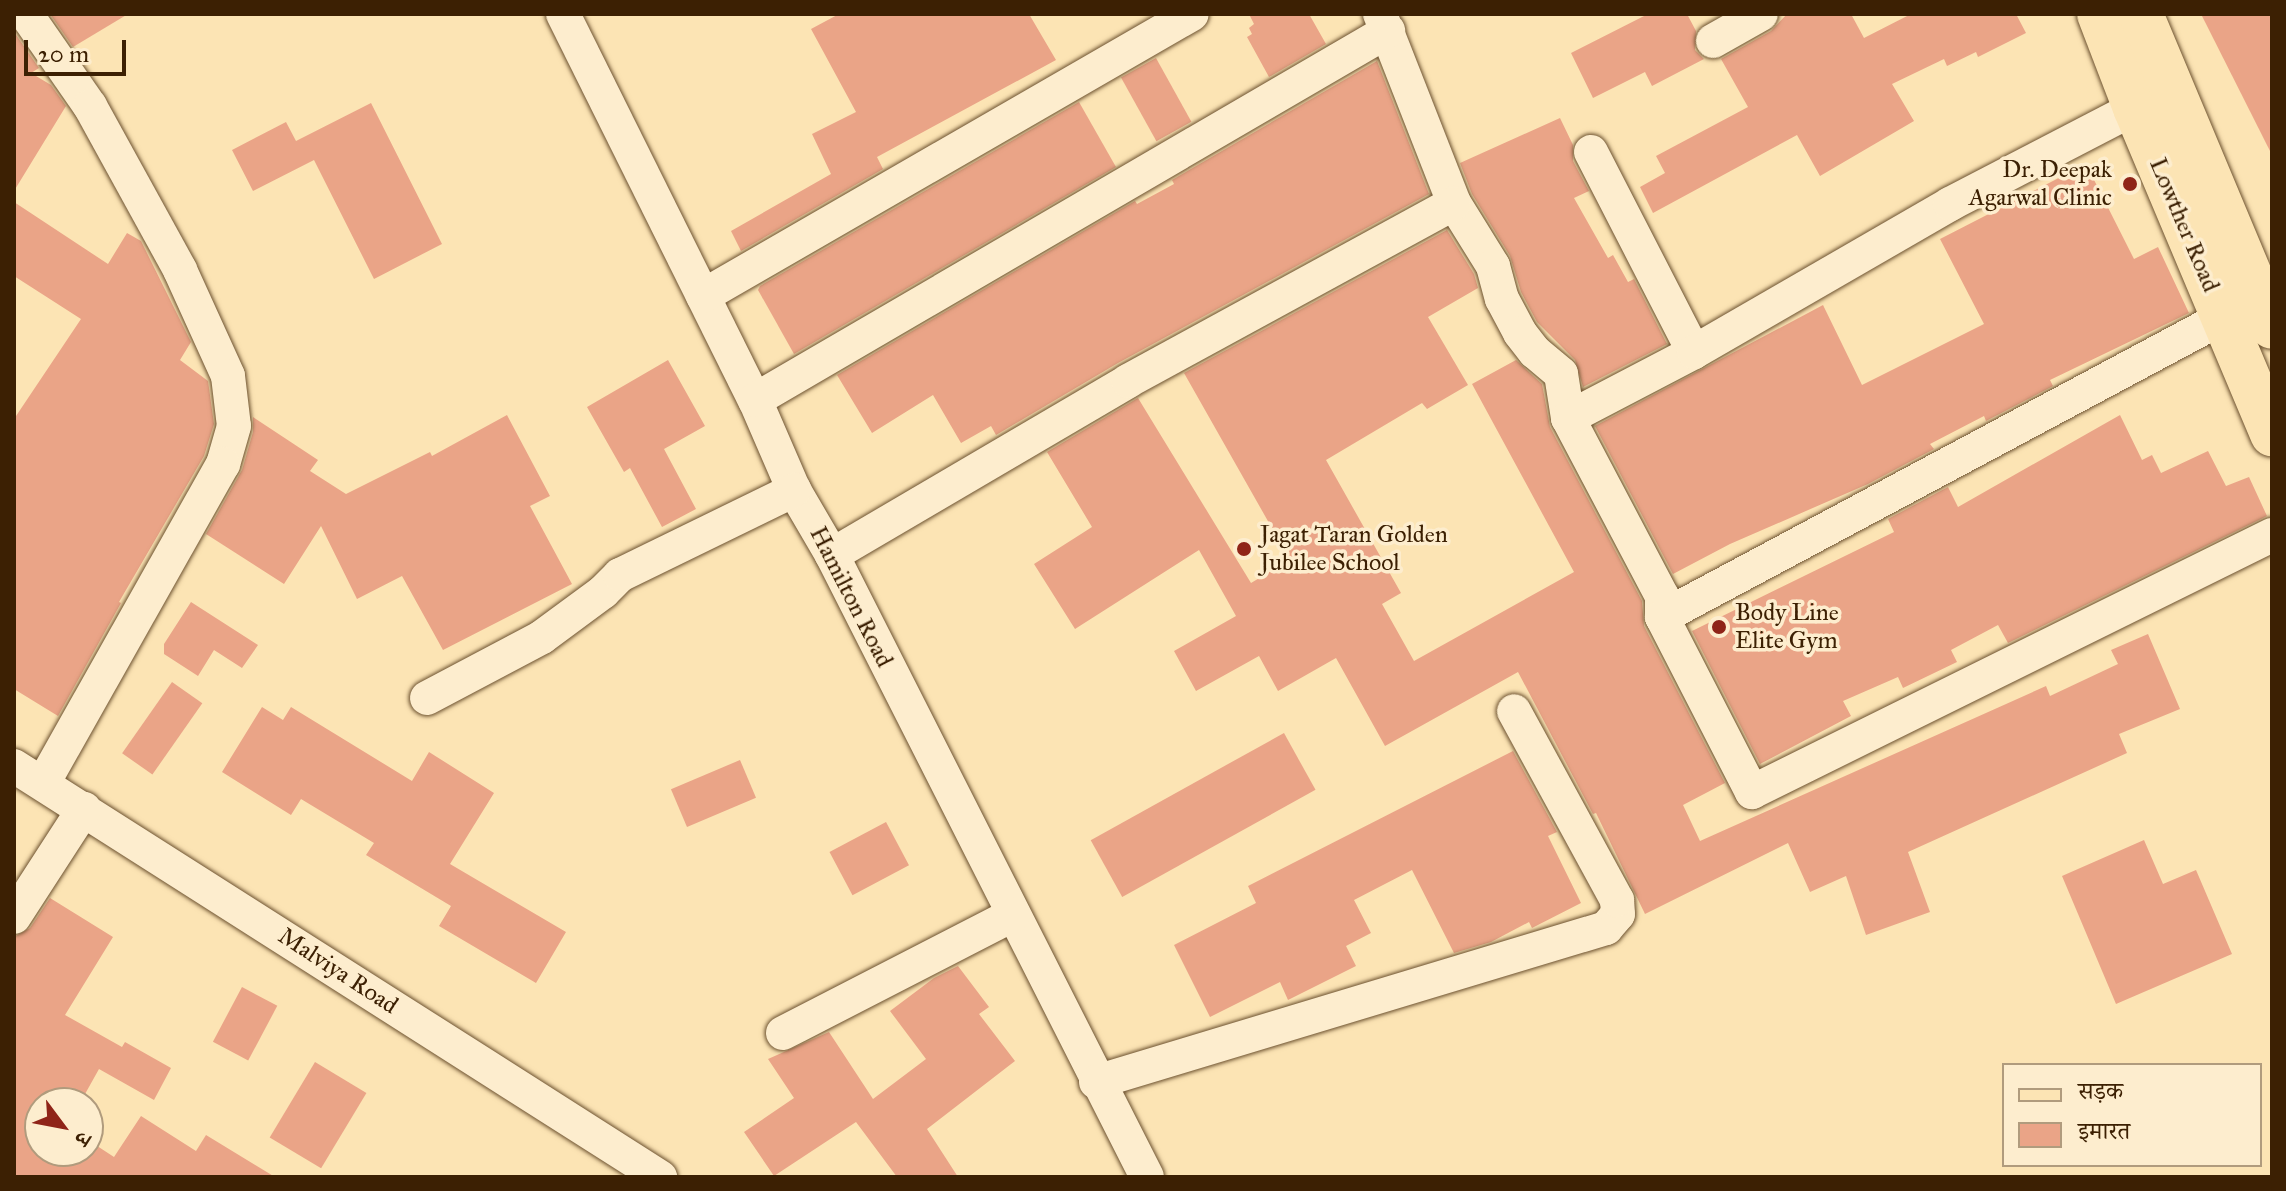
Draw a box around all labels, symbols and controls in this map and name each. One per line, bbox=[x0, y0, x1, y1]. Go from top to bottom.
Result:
scale bar bbox=[28, 24, 130, 74]
text: 20 m bbox=[38, 39, 89, 69]
street label: Lowther Road bbox=[2143, 154, 2225, 296]
place label: Dr. Deepak Agarwal Clinic bbox=[1969, 156, 2112, 212]
marker: Dr. Deepak Agarwal Clinic bbox=[2119, 173, 2141, 195]
place label: Jagat Taran Golden Jubilee School bbox=[1260, 521, 1448, 577]
street label: Hamilton Road bbox=[803, 522, 899, 672]
marker: Jagat Taran Golden Jubilee School bbox=[1235, 540, 1253, 558]
place label: Body Line Elite Gym bbox=[1735, 599, 1839, 655]
marker: Body Line Elite Gym bbox=[1710, 618, 1728, 636]
street label: Malviya Road bbox=[273, 922, 403, 1020]
legend bbox=[2002, 1063, 2262, 1167]
text: सड़क bbox=[2078, 1076, 2123, 1106]
north arrow bbox=[24, 1087, 104, 1167]
text: इमारत bbox=[2078, 1116, 2130, 1146]
text: उ bbox=[69, 1127, 98, 1151]

